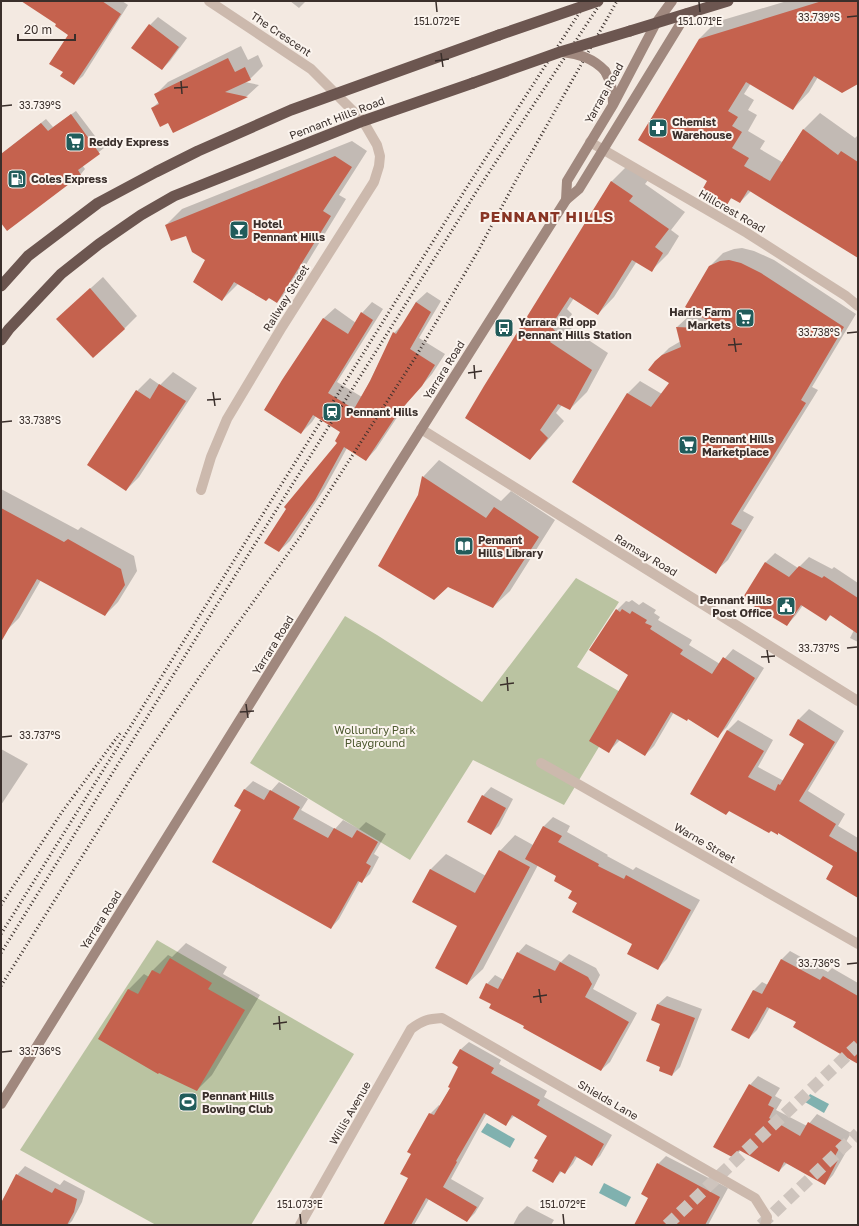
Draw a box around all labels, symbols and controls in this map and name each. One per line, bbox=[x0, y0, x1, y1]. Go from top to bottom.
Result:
street label: The Crescent bbox=[249, 9, 314, 59]
text: 33.739°S bbox=[798, 11, 840, 23]
text: 151.072°E bbox=[414, 15, 460, 27]
text: 151.071°E bbox=[678, 15, 722, 27]
scale bar bbox=[18, 16, 75, 42]
text: 20 m bbox=[24, 22, 52, 37]
street label: Yarrara Road bbox=[582, 60, 626, 125]
street label: Pennant Hills Road bbox=[287, 93, 386, 142]
text: 33.739°S bbox=[19, 99, 61, 111]
place label: Chemist Warehouse bbox=[672, 115, 732, 141]
pharmacy icon: Chemist Warehouse bbox=[647, 117, 669, 139]
supermarket icon: Reddy Express bbox=[64, 131, 86, 153]
place label: Reddy Express bbox=[89, 135, 169, 148]
fuel station icon: Coles Express bbox=[6, 168, 28, 190]
place label: Coles Express bbox=[31, 172, 107, 185]
street label: Hillcrest Road bbox=[697, 186, 768, 235]
district label: PENNANT HILLS bbox=[480, 207, 614, 225]
place label: Hotel Pennant Hills bbox=[253, 217, 325, 243]
bar icon: Hotel Pennant Hills bbox=[228, 219, 250, 241]
street label: Railway Street bbox=[260, 262, 311, 333]
place label: Harris Farm Markets bbox=[669, 305, 731, 331]
supermarket icon: Harris Farm Markets bbox=[734, 307, 756, 329]
place label: Yarrara Rd opp Pennant Hills Station bbox=[518, 315, 632, 341]
bus stop icon: Yarrara Rd opp Pennant Hills Station bbox=[493, 317, 515, 339]
text: 33.738°S bbox=[798, 326, 840, 338]
street label: Yarrara Road bbox=[420, 338, 467, 402]
station icon: Pennant Hills bbox=[321, 401, 343, 423]
place label: Pennant Hills bbox=[346, 405, 418, 418]
text: 33.738°S bbox=[19, 414, 61, 426]
place label: Pennant Hills Marketplace bbox=[702, 432, 774, 458]
supermarket icon: Pennant Hills Marketplace bbox=[677, 434, 699, 456]
street label: Ramsay Road bbox=[612, 531, 680, 578]
place label: Pennant Hills Library bbox=[478, 533, 544, 559]
library icon: Pennant Hills Library bbox=[453, 535, 475, 557]
place label: Pennant Hills Post Office bbox=[700, 593, 773, 619]
public building icon: Pennant Hills Post Office bbox=[775, 595, 797, 617]
street label: Yarrara Road bbox=[249, 613, 296, 677]
text: 33.737°S bbox=[798, 642, 840, 654]
park label: Wollundry Park Playground bbox=[334, 723, 416, 749]
text: 33.737°S bbox=[19, 729, 61, 741]
street label: Warne Street bbox=[672, 820, 738, 865]
street label: Yarrara Road bbox=[77, 888, 124, 952]
text: 33.736°S bbox=[798, 957, 840, 969]
text: 33.736°S bbox=[19, 1045, 61, 1057]
street label: Shields Lane bbox=[576, 1077, 641, 1122]
street label: Willis Avenue bbox=[326, 1079, 373, 1147]
place label: Pennant Hills Bowling Club bbox=[202, 1089, 274, 1115]
sports icon: Pennant Hills Bowling Club bbox=[177, 1091, 199, 1113]
text: 151.073°E bbox=[277, 1198, 323, 1210]
text: 151.072°E bbox=[540, 1198, 586, 1210]

